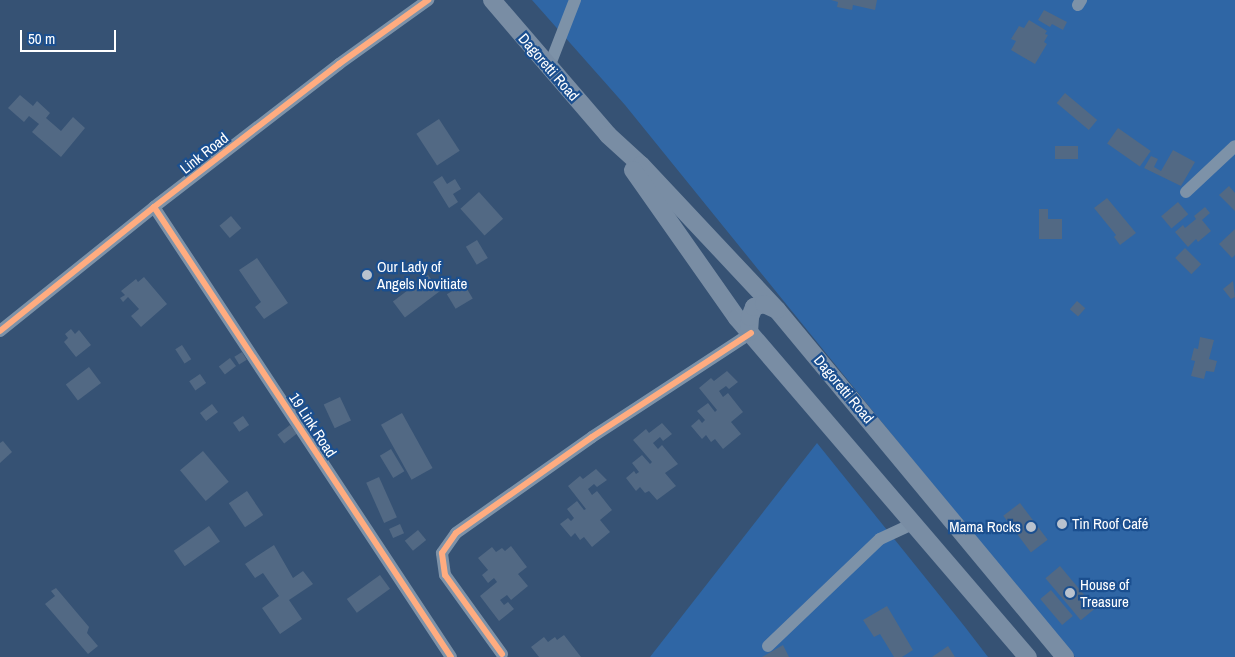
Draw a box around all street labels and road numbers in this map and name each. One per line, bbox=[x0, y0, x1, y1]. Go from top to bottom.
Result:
street label: Dagoretti Road bbox=[515, 30, 583, 104]
street label: Link Road bbox=[176, 129, 232, 177]
street label: Dagoretti Road bbox=[810, 351, 878, 427]
street label: 19 Link Road bbox=[286, 389, 340, 461]

